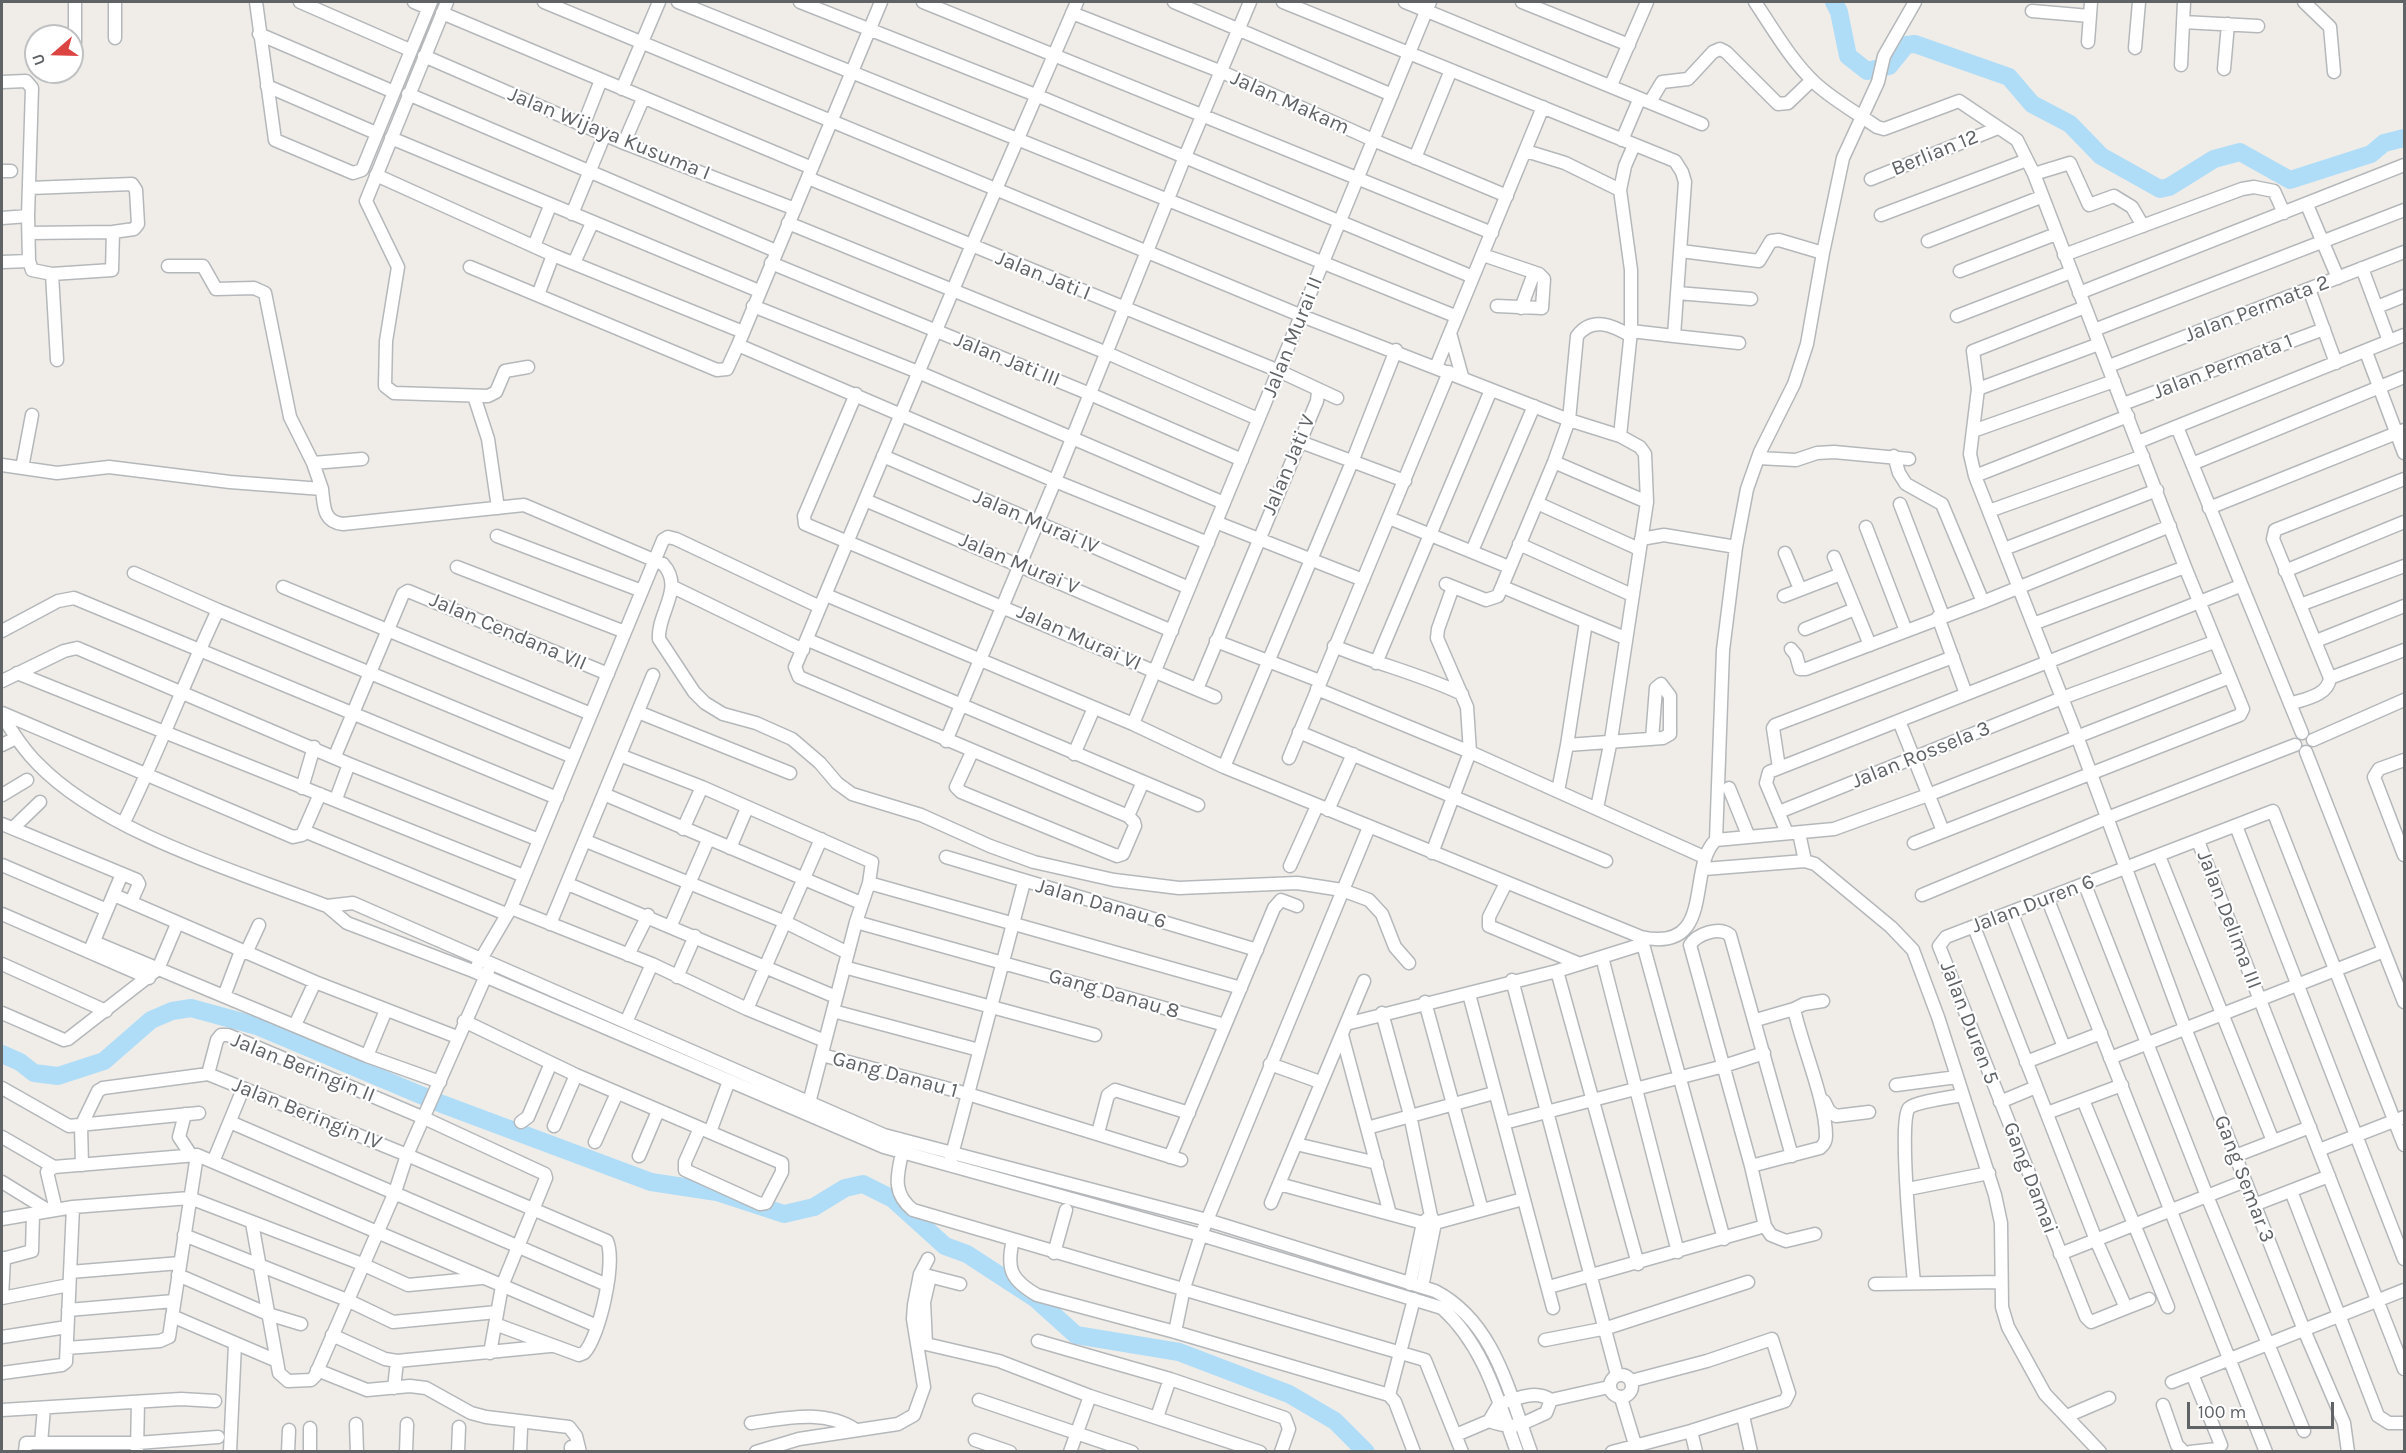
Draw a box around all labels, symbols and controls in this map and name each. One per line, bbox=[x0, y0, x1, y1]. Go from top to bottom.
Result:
north arrow bbox=[24, 24, 84, 84]
text: U bbox=[28, 51, 49, 68]
street label: Jalan Makam bbox=[1227, 66, 1353, 140]
street label: Jalan Wijaya Kusuma I bbox=[504, 82, 714, 186]
street label: Berlian 12 bbox=[1888, 124, 1982, 182]
street label: Jalan Jati I bbox=[992, 246, 1094, 306]
street label: Jalan Permata 2 bbox=[2181, 270, 2333, 348]
street label: Jalan Murai II bbox=[1257, 273, 1329, 401]
street label: Jalan Jati III bbox=[950, 327, 1064, 393]
street label: Jalan Permata 1 bbox=[2150, 329, 2296, 405]
street label: Jalan Jati V bbox=[1257, 411, 1321, 519]
street label: Jalan Murai IV bbox=[970, 484, 1102, 560]
street label: Jalan Murai V bbox=[955, 527, 1083, 601]
street label: Jalan Cendana VII bbox=[426, 588, 590, 676]
street label: Jalan Murai VI bbox=[1013, 599, 1145, 677]
street label: Jalan Rossela 3 bbox=[1848, 716, 1994, 794]
street label: Jalan Delima III bbox=[2191, 847, 2267, 993]
street label: Jalan Duren 6 bbox=[1968, 869, 2098, 939]
street label: Jalan Danau 6 bbox=[1033, 873, 1169, 935]
street label: Jalan Duren 5 bbox=[1934, 958, 2004, 1088]
street label: Gang Danau 8 bbox=[1046, 963, 1182, 1025]
street label: Jalan Beringin II bbox=[227, 1028, 379, 1108]
street label: Gang Danau 1 bbox=[829, 1046, 961, 1104]
street label: Jalan Beringin IV bbox=[229, 1073, 385, 1155]
street label: Gang Semar 3 bbox=[2208, 1112, 2280, 1246]
street label: Gang Damai bbox=[1997, 1119, 2063, 1237]
scale bar bbox=[2190, 1390, 2337, 1428]
text: 100 m bbox=[2198, 1401, 2246, 1423]

